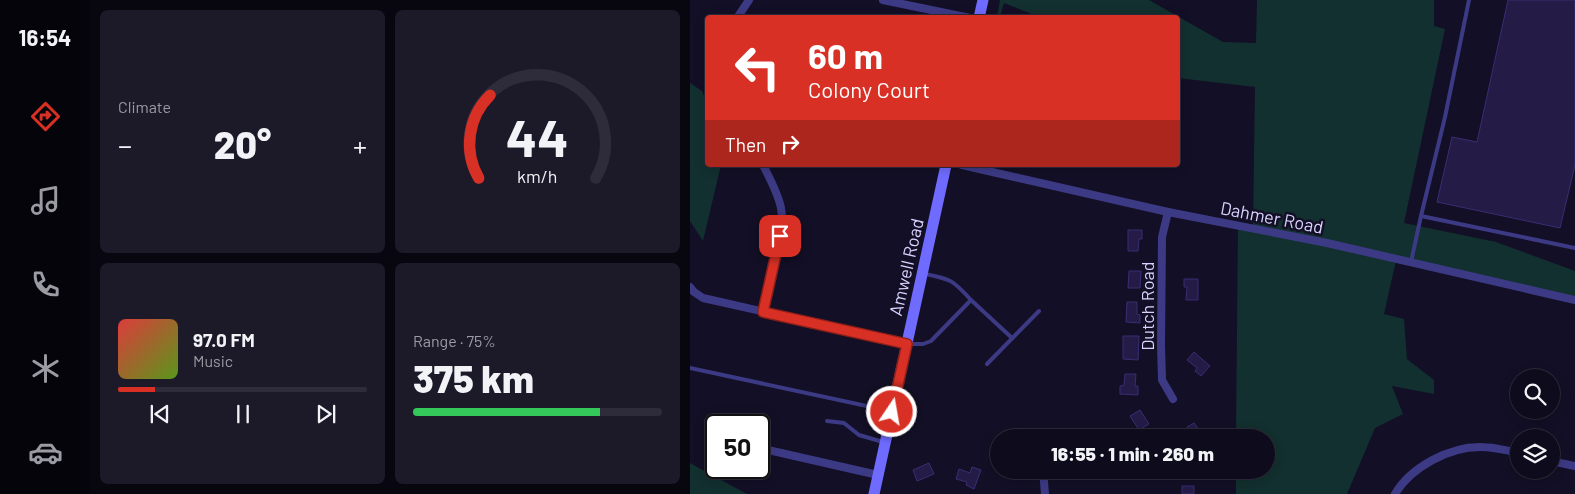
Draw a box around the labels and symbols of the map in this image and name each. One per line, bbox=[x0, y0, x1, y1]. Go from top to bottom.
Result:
street label: Dahmer Road bbox=[1219, 196, 1325, 238]
pin bbox=[759, 215, 801, 257]
street label: Amwell Road bbox=[884, 216, 928, 318]
street label: Dutch Road bbox=[1136, 261, 1158, 351]
position arrow bbox=[865, 385, 917, 437]
speed limit sign: 50 bbox=[705, 414, 770, 479]

